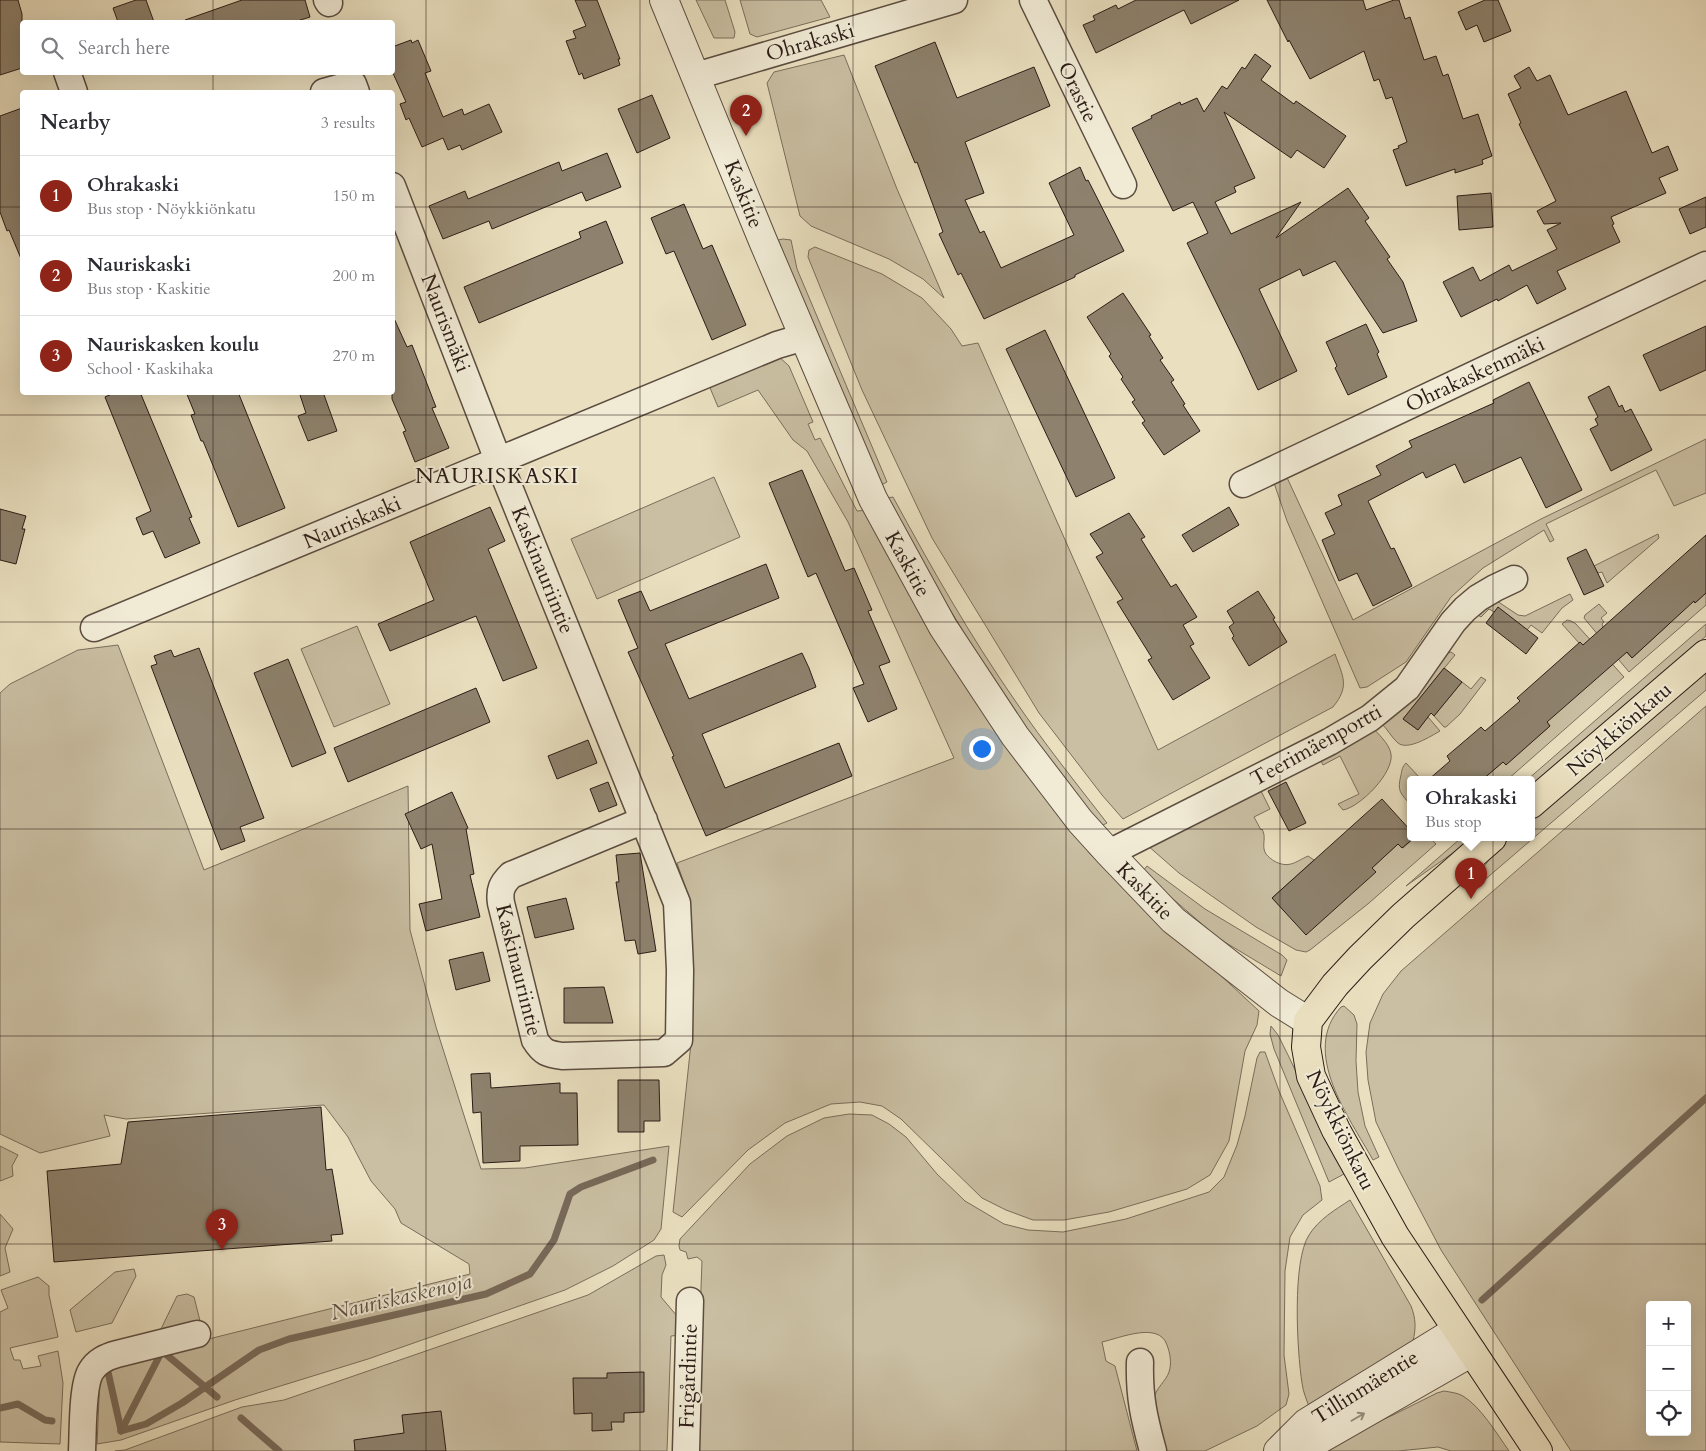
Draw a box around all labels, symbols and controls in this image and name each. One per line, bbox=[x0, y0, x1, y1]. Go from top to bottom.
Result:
street label: Ohrakaski bbox=[762, 16, 858, 69]
search box bbox=[20, 20, 395, 75]
icon: search bbox=[38, 34, 66, 62]
text: Search here bbox=[78, 35, 170, 61]
street label: Orastie bbox=[1050, 57, 1105, 127]
pin: 2 bbox=[730, 95, 762, 136]
text: Nearby bbox=[40, 108, 111, 137]
text: 3 results bbox=[321, 112, 375, 134]
street label: Kaskitie bbox=[717, 156, 770, 233]
text: Ohrakaski bbox=[87, 172, 179, 198]
text: 1 bbox=[52, 185, 60, 207]
text: 150 m bbox=[333, 185, 375, 207]
text: Bus stop · Nöykkiönkatu bbox=[87, 198, 256, 220]
text: Nauriskaski bbox=[87, 252, 191, 278]
text: 2 bbox=[52, 265, 60, 287]
text: 200 m bbox=[333, 265, 375, 287]
street label: Naurismäki bbox=[413, 270, 478, 377]
text: Bus stop · Kaskitie bbox=[87, 278, 211, 300]
street label: Ohrakaskenmäki bbox=[1401, 329, 1550, 419]
text: Nauriskasken koulu bbox=[87, 332, 259, 358]
text: 3 bbox=[52, 345, 60, 367]
text: 270 m bbox=[333, 345, 375, 367]
text: School · Kaskihaka bbox=[87, 358, 214, 380]
district label: NAURISKASKI bbox=[415, 461, 579, 491]
street label: Nauriskaski bbox=[299, 489, 406, 556]
street label: Kaskinauriintie bbox=[504, 502, 581, 638]
street label: Kaskitie bbox=[878, 526, 937, 602]
street label: Nöykkiönkatu bbox=[1561, 676, 1678, 783]
street label: Teerimäenportti bbox=[1245, 697, 1387, 793]
your location bbox=[969, 736, 995, 762]
popup bbox=[1407, 776, 1535, 841]
text: Ohrakaski bbox=[1425, 785, 1517, 811]
text: Bus stop bbox=[1425, 811, 1482, 833]
street label: Kaskitie bbox=[1110, 856, 1180, 927]
pin: 1 bbox=[1455, 858, 1487, 899]
street label: Kaskinauriintie bbox=[488, 901, 549, 1039]
street label: Nöykkiönkatu bbox=[1299, 1065, 1382, 1195]
pin: 3 bbox=[206, 1209, 238, 1250]
water label: Nauriskaskenoja bbox=[328, 1266, 475, 1328]
map controls bbox=[1646, 1301, 1691, 1436]
button: + bbox=[1646, 1301, 1691, 1346]
street label: Frigårdintie bbox=[672, 1323, 705, 1429]
street label: Tillinmäentie bbox=[1307, 1343, 1424, 1432]
button: − bbox=[1646, 1346, 1691, 1391]
button: locate bbox=[1646, 1391, 1691, 1436]
one-way arrow bbox=[1350, 1412, 1364, 1422]

